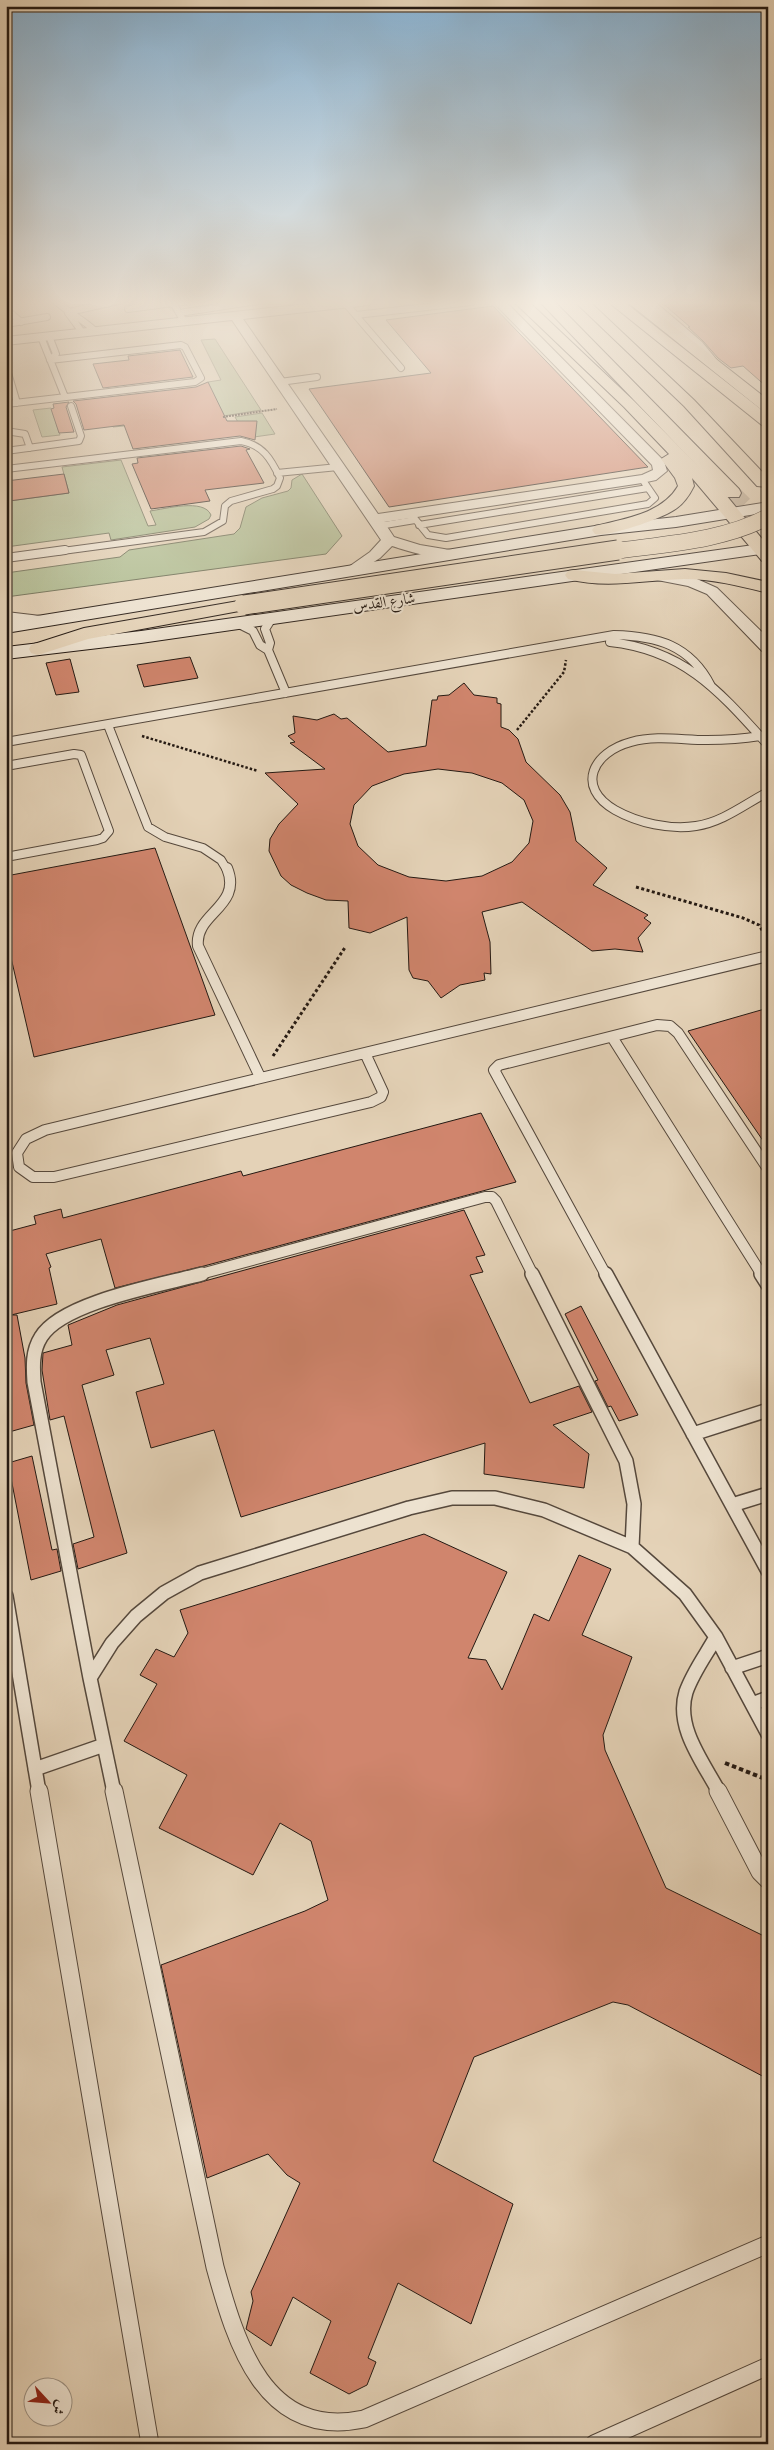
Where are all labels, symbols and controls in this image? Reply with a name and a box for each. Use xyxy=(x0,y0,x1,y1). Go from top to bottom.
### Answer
street label: شارع القدس xyxy=(351,587,417,619)
north arrow xyxy=(22,2378,72,2428)
text: ش xyxy=(48,2397,72,2418)

